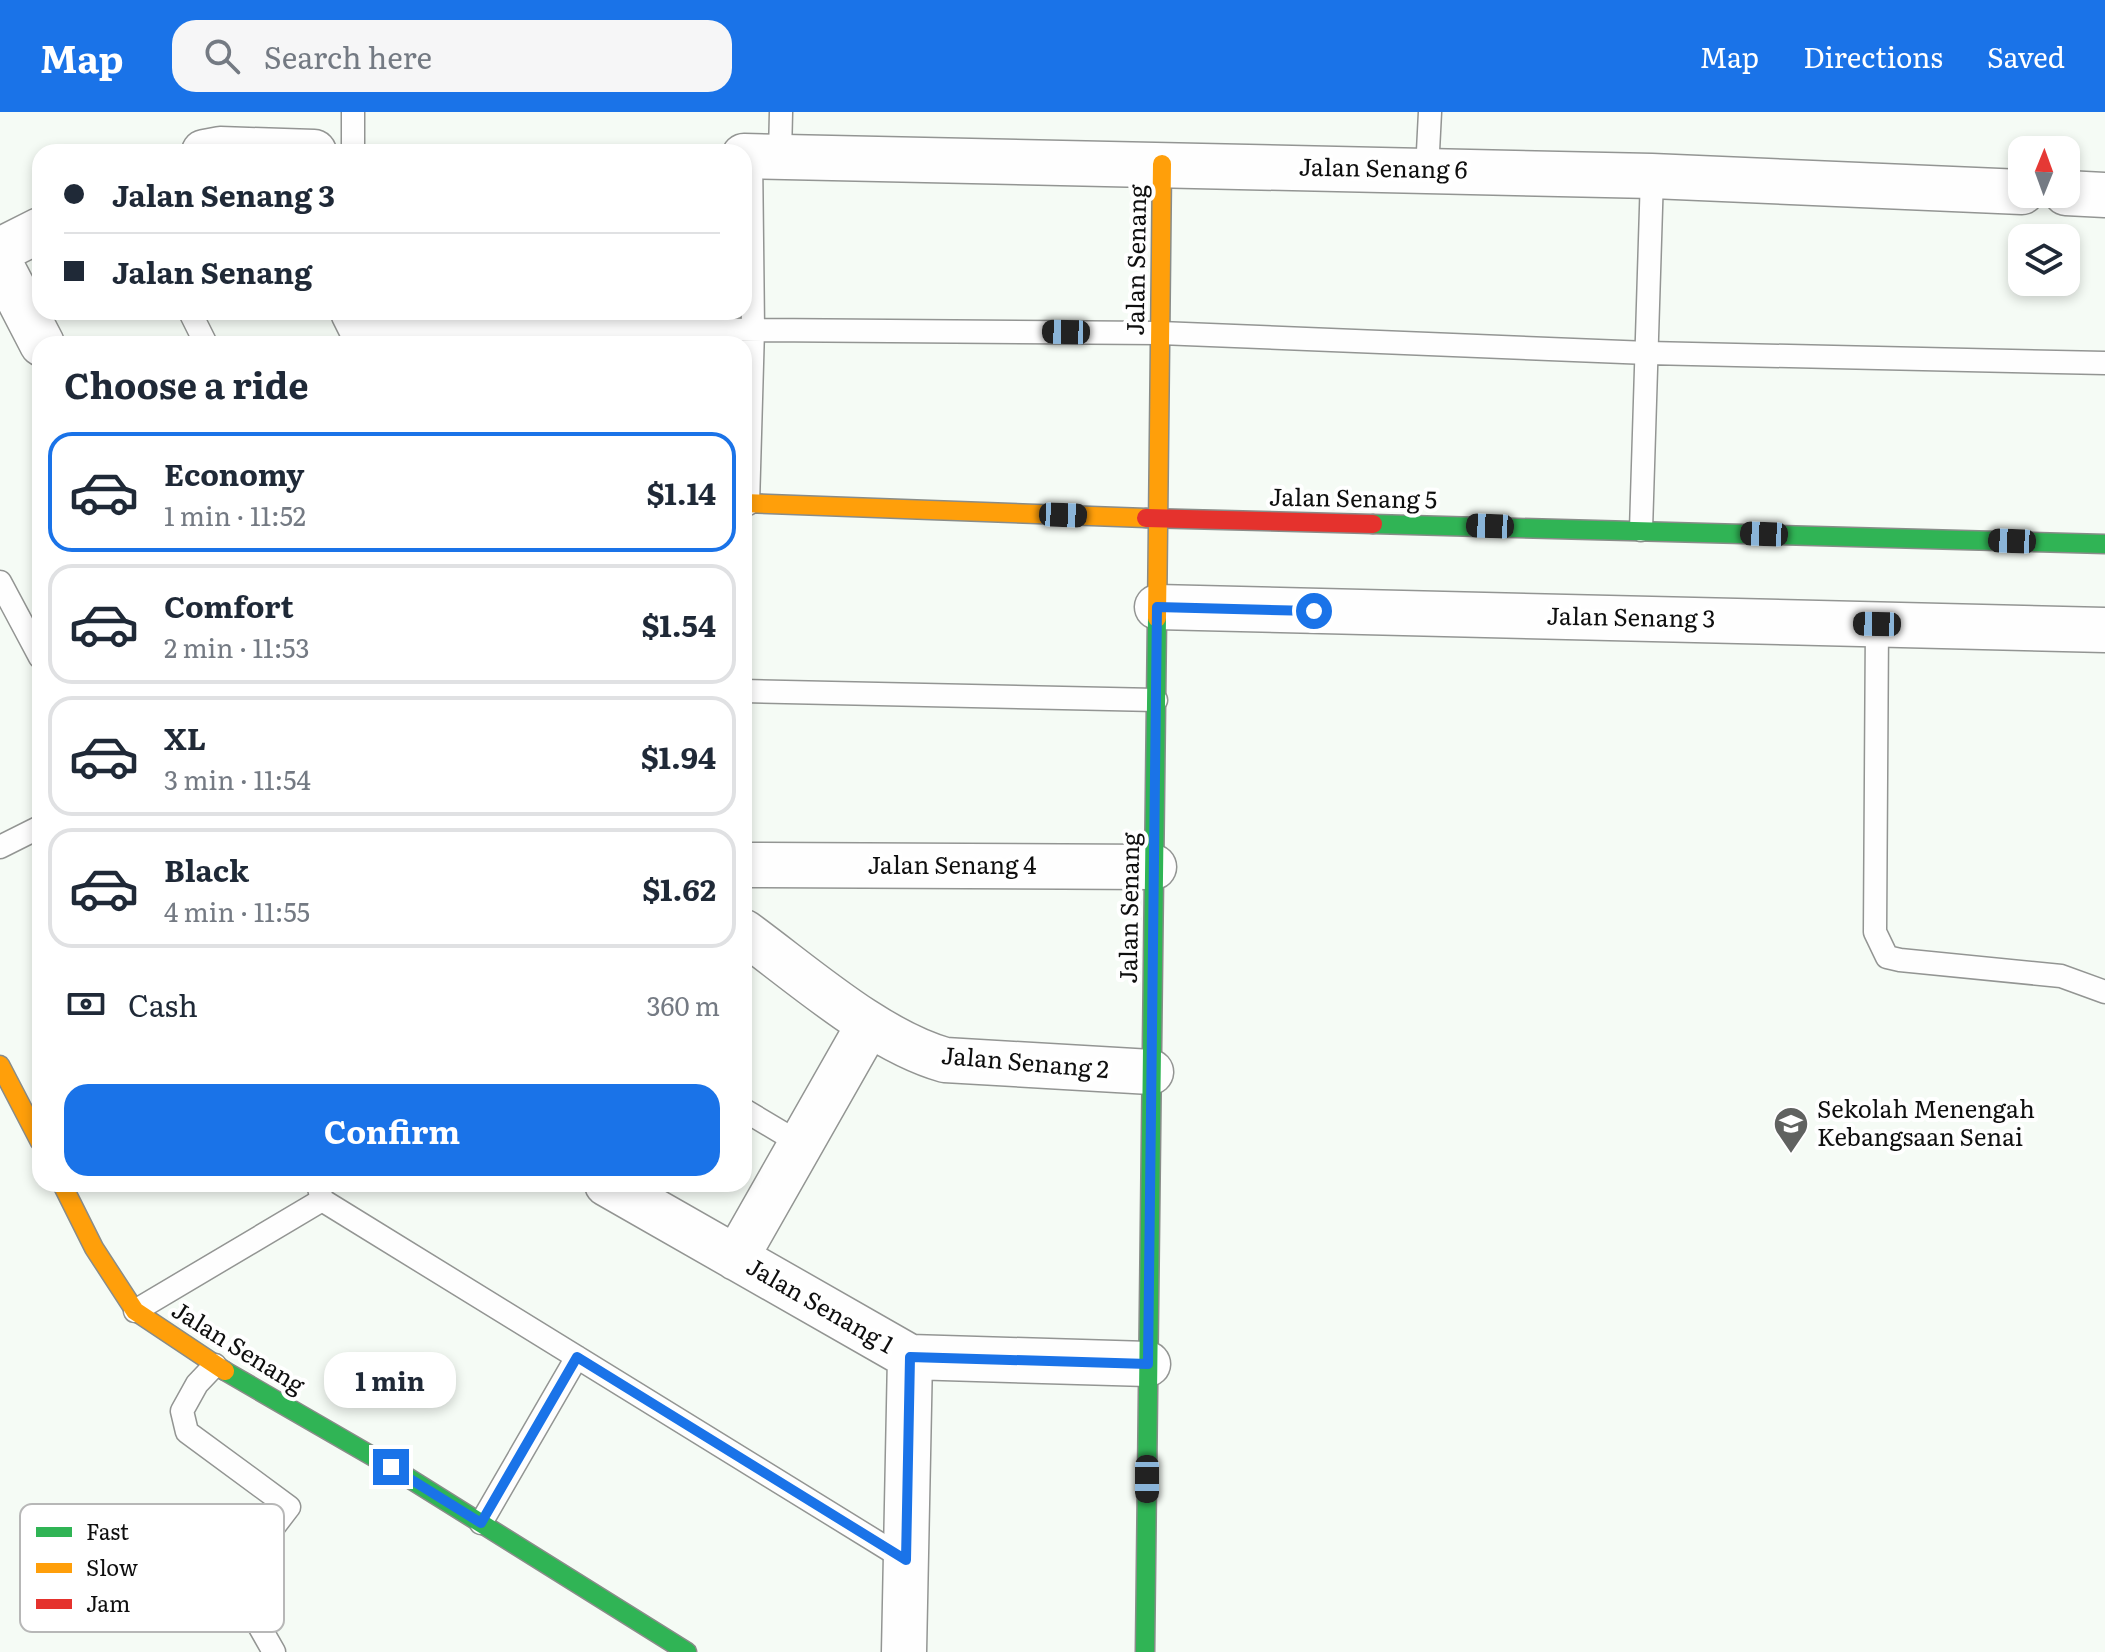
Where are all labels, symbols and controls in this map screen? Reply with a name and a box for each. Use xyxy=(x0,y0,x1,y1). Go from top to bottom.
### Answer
search box xyxy=(172,20,732,92)
text: Map xyxy=(40,28,124,85)
icon: search xyxy=(200,34,244,78)
text: Search here xyxy=(264,34,432,78)
text: Map xyxy=(1700,35,1759,77)
text: Directions xyxy=(1803,35,1943,77)
text: Saved xyxy=(1987,35,2065,77)
north arrow xyxy=(2008,136,2080,208)
map controls xyxy=(2008,136,2080,296)
street label: Jalan Senang 6 xyxy=(1298,148,1468,185)
text: Jalan Senang 3 xyxy=(112,172,335,216)
street label: Jalan Senang xyxy=(1116,183,1153,336)
button: layers xyxy=(2008,224,2080,296)
text: Jalan Senang xyxy=(112,249,312,293)
car xyxy=(1042,320,1090,344)
text: Choose a ride xyxy=(64,357,309,410)
text: Economy xyxy=(164,451,304,495)
icon: car xyxy=(68,456,140,528)
text: $1.14 xyxy=(646,470,716,514)
street label: Jalan Senang 5 xyxy=(1269,478,1437,515)
text: 1 min · 11:52 xyxy=(164,495,306,534)
car xyxy=(1039,502,1087,528)
car xyxy=(1466,513,1514,539)
car xyxy=(1740,521,1788,547)
car xyxy=(1988,528,2036,554)
text: Comfort xyxy=(164,583,294,627)
icon: car xyxy=(68,588,140,660)
route start xyxy=(1296,593,1332,629)
street label: Jalan Senang 3 xyxy=(1546,597,1716,634)
text: $1.54 xyxy=(641,602,716,646)
car xyxy=(1853,612,1901,636)
text: 2 min · 11:53 xyxy=(164,627,310,666)
text: XL xyxy=(164,715,206,759)
icon: car xyxy=(68,720,140,792)
text: $1.94 xyxy=(641,734,716,778)
text: 3 min · 11:54 xyxy=(164,759,311,798)
street label: Jalan Senang xyxy=(1109,831,1146,984)
street label: Jalan Senang 4 xyxy=(867,846,1037,881)
text: Black xyxy=(164,847,249,891)
icon: car xyxy=(68,852,140,924)
text: $1.62 xyxy=(642,866,716,910)
text: 4 min · 11:55 xyxy=(164,891,310,930)
icon: cash xyxy=(64,982,108,1026)
text: Cash xyxy=(128,982,198,1026)
text: 360 m xyxy=(646,985,720,1024)
street label: Jalan Senang 2 xyxy=(940,1036,1111,1085)
button: Confirm xyxy=(64,1084,720,1176)
place label: Sekolah Menengah Kebangsaan Senai xyxy=(1817,1090,2035,1153)
school or university icon: Sekolah Menengah Kebangsaan Senai xyxy=(1772,1105,1810,1155)
street label: Jalan Senang 1 xyxy=(741,1247,902,1361)
street label: Jalan Senang xyxy=(166,1291,313,1401)
callout: 1 min xyxy=(325,1351,457,1407)
text: 1 min xyxy=(355,1360,425,1399)
route end xyxy=(373,1449,409,1485)
car xyxy=(1135,1455,1159,1503)
legend xyxy=(20,1504,284,1632)
text: Fast xyxy=(86,1514,129,1547)
text: Slow xyxy=(86,1550,138,1583)
text: Jam xyxy=(86,1586,130,1619)

